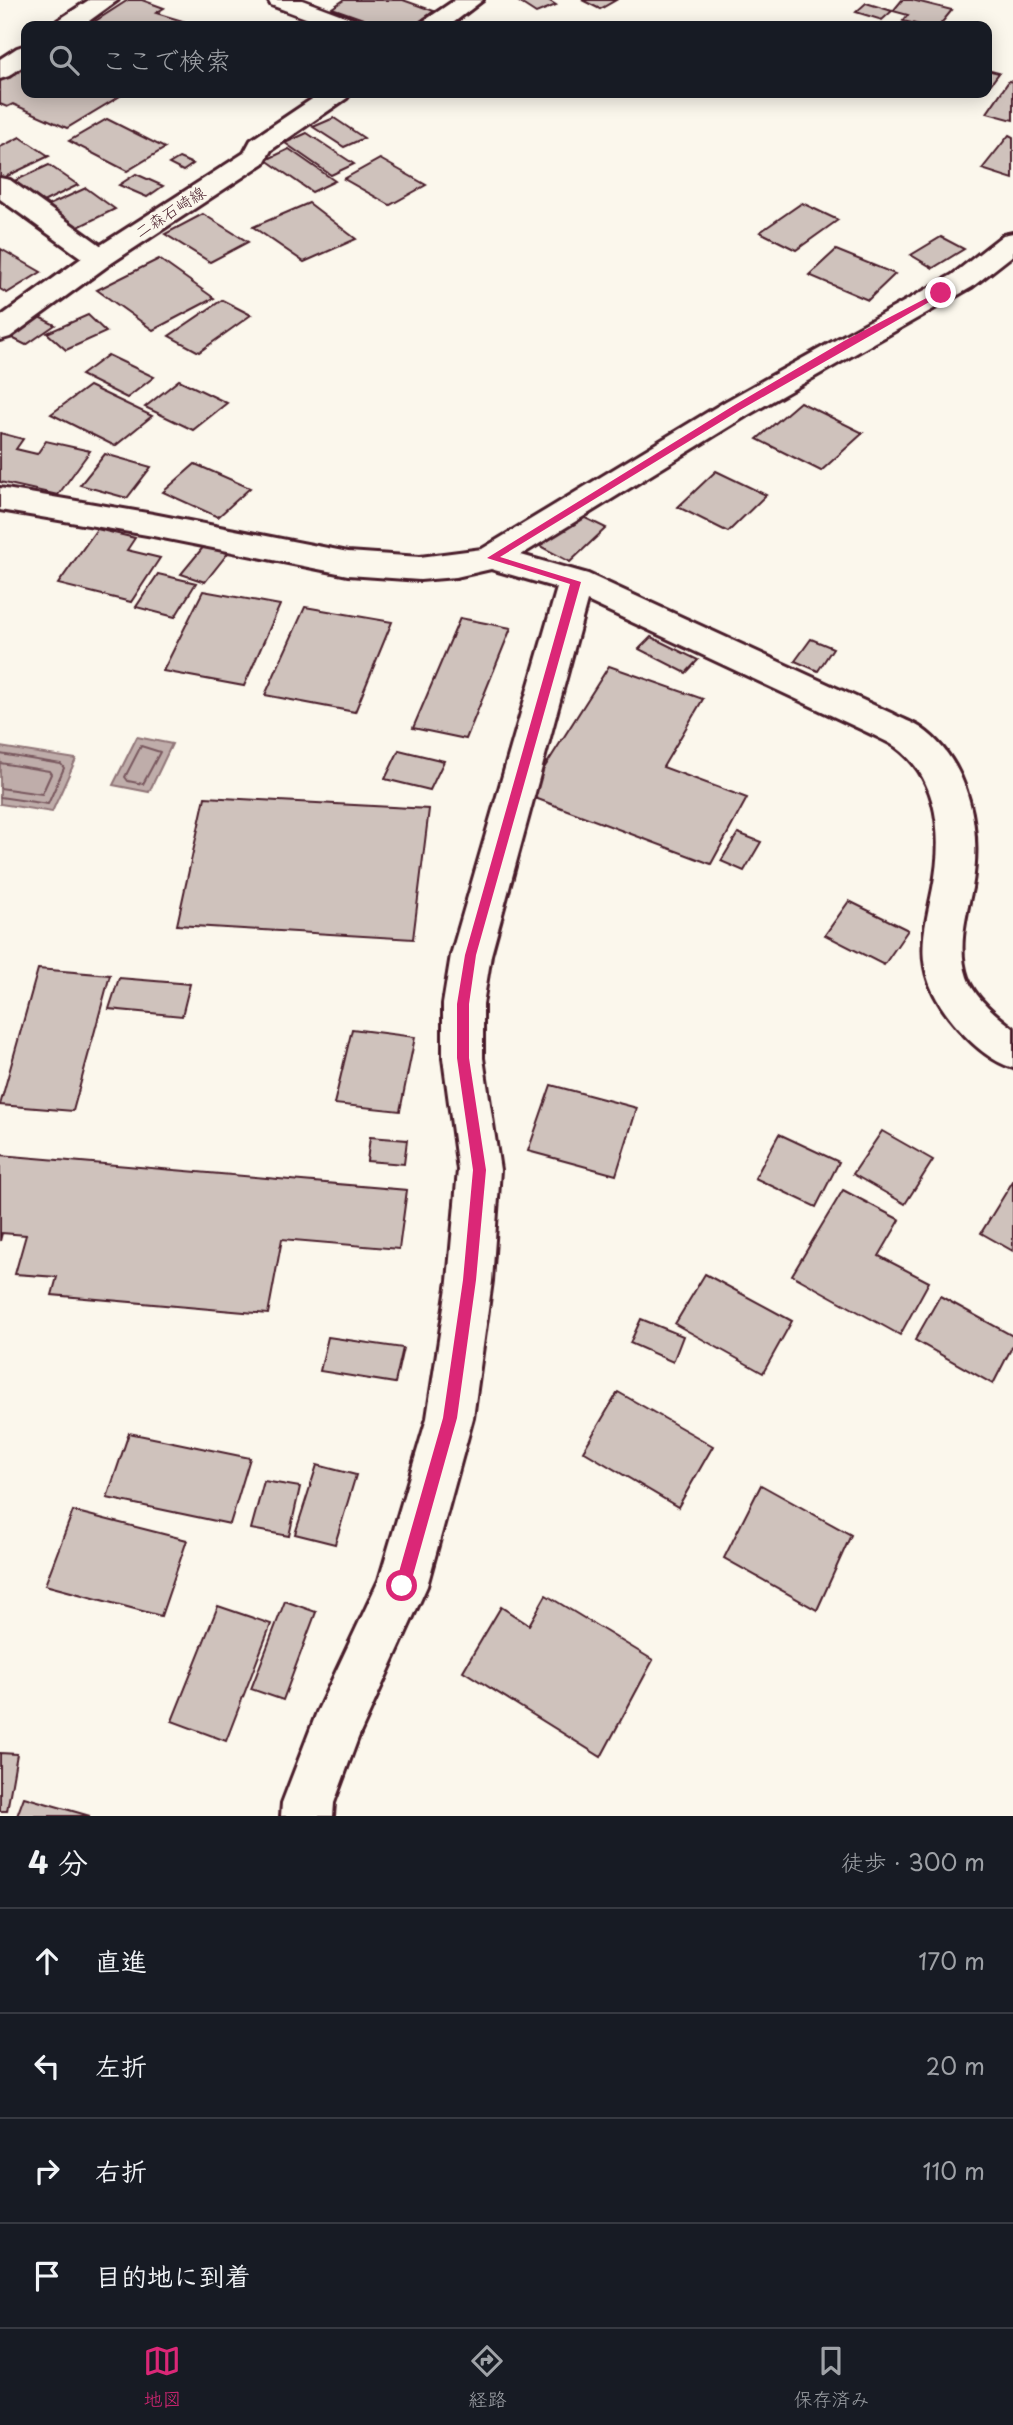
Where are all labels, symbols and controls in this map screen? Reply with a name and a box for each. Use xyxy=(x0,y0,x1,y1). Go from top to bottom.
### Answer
search box xyxy=(21,21,992,98)
text: ここで検索 xyxy=(101,40,231,79)
icon: search xyxy=(45,41,83,79)
street label: 二森石崎線 xyxy=(129,179,210,243)
route end xyxy=(925,277,956,308)
route start xyxy=(386,1570,417,1601)
text: 4 分 xyxy=(28,1839,88,1884)
text: 徒歩 · 300 m xyxy=(841,1844,985,1879)
text: 直進 xyxy=(95,1941,147,1980)
icon: ahead xyxy=(28,1942,66,1980)
text: 170 m xyxy=(918,1943,985,1978)
text: 左折 xyxy=(95,2046,147,2085)
icon: left xyxy=(28,2047,66,2085)
text: 20 m xyxy=(926,2048,985,2083)
text: 右折 xyxy=(95,2151,147,2190)
icon: right xyxy=(28,2152,66,2190)
text: 110 m xyxy=(923,2153,985,2188)
text: 目的地に到着 xyxy=(95,2256,251,2295)
icon: arrive xyxy=(28,2257,66,2295)
tab: 地図 xyxy=(143,2342,182,2412)
tab: 経路 xyxy=(468,2342,507,2412)
tab: 保存済み xyxy=(793,2342,870,2412)

